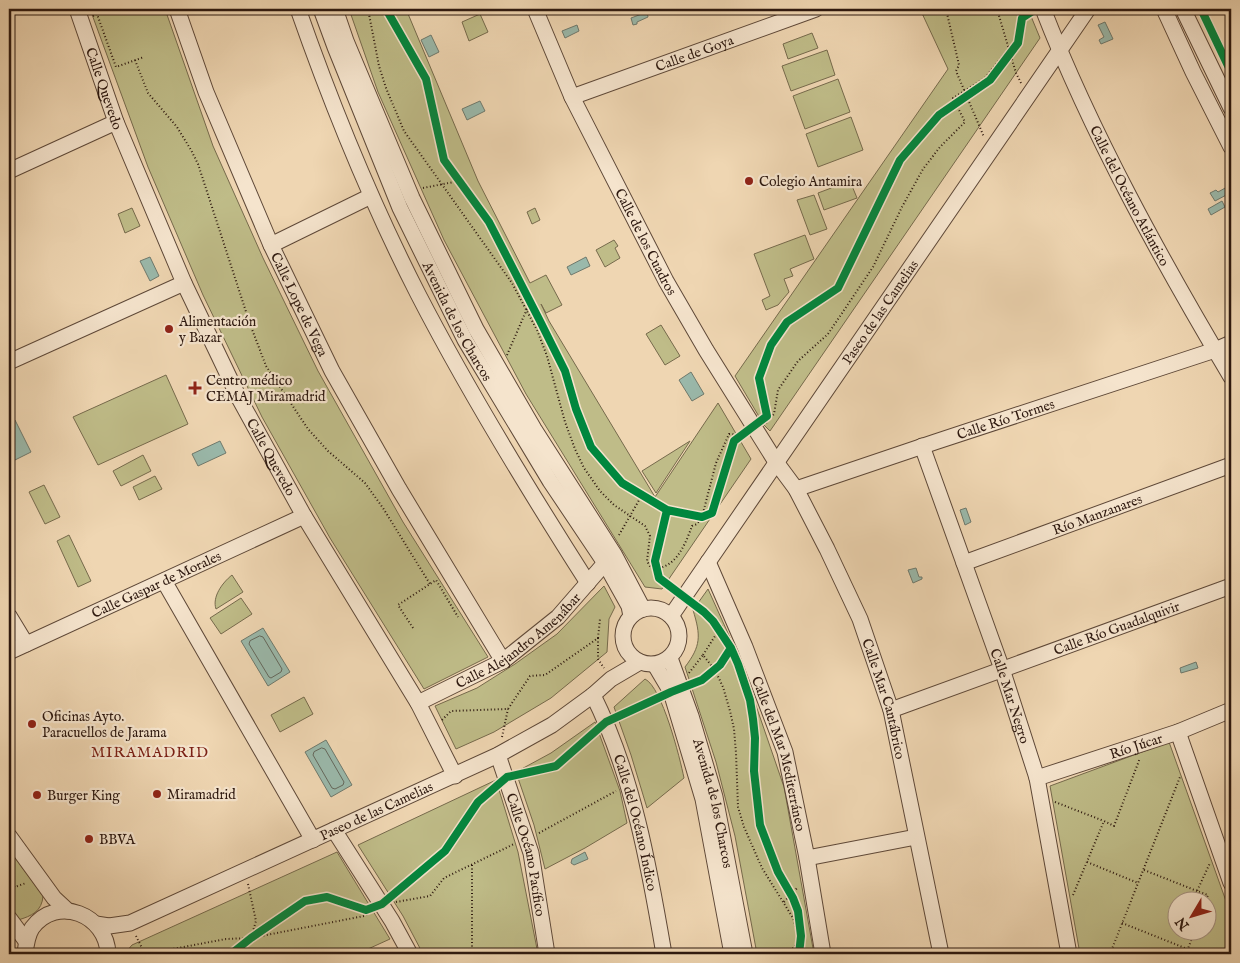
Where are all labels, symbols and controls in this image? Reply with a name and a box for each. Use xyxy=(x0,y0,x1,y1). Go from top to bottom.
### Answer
street label: Calle de Goya xyxy=(653,31,737,76)
street label: Calle Quevedo xyxy=(81,45,126,133)
street label: Calle del Océano Atlántico xyxy=(1085,123,1173,270)
place label: Colegio Antamira xyxy=(759,173,863,191)
marker: Colegio Antamira xyxy=(743,175,755,187)
street label: Calle de los Cuadros xyxy=(610,186,680,299)
street label: Calle Lope de Vega xyxy=(266,250,332,361)
street label: Paseo de las Camelias xyxy=(839,257,923,368)
street label: Avenida de los Charcos xyxy=(417,258,496,385)
place label: Alimentación y Bazar xyxy=(178,313,257,347)
marker: Alimentación y Bazar xyxy=(163,323,175,335)
place label: Centro médico CEMAJ Miramadrid xyxy=(206,372,326,406)
marker: Centro médico CEMAJ Miramadrid xyxy=(188,381,202,395)
street label: Calle Río Tormes xyxy=(955,395,1057,444)
street label: Calle Quevedo xyxy=(242,415,299,500)
street label: Río Manzanares xyxy=(1050,490,1145,540)
street label: Calle Gaspar de Morales xyxy=(89,547,224,623)
street label: Calle Alejandro Amenábar xyxy=(453,589,585,693)
street label: Calle Río Guadalquivir xyxy=(1051,597,1182,660)
street label: Calle Mar Cantábrico xyxy=(857,636,909,761)
street label: Calle Mar Negro xyxy=(985,646,1033,746)
street label: Calle del Mar Mediterráneo xyxy=(747,674,809,833)
place label: Oficinas Ayto. Paracuellos de Jarama xyxy=(42,708,167,742)
marker: Oficinas Ayto. Paracuellos de Jarama xyxy=(26,718,38,730)
street label: Río Júcar xyxy=(1107,730,1165,764)
street label: Avenida de los Charcos xyxy=(688,736,736,870)
district label: MIRAMADRID xyxy=(91,743,209,762)
street label: Calle del Océano Índico xyxy=(609,752,661,893)
street label: Paseo de las Camelias xyxy=(317,778,436,845)
place label: Miramadrid xyxy=(167,786,236,804)
place label: Burger King xyxy=(47,787,120,805)
marker: Miramadrid xyxy=(151,788,163,800)
marker: Burger King xyxy=(31,789,43,801)
street label: Calle Océano Pacífico xyxy=(501,791,549,918)
place label: BBVA xyxy=(99,831,136,849)
marker: BBVA xyxy=(83,833,95,845)
north arrow xyxy=(1168,890,1218,940)
text: N xyxy=(1172,913,1194,934)

